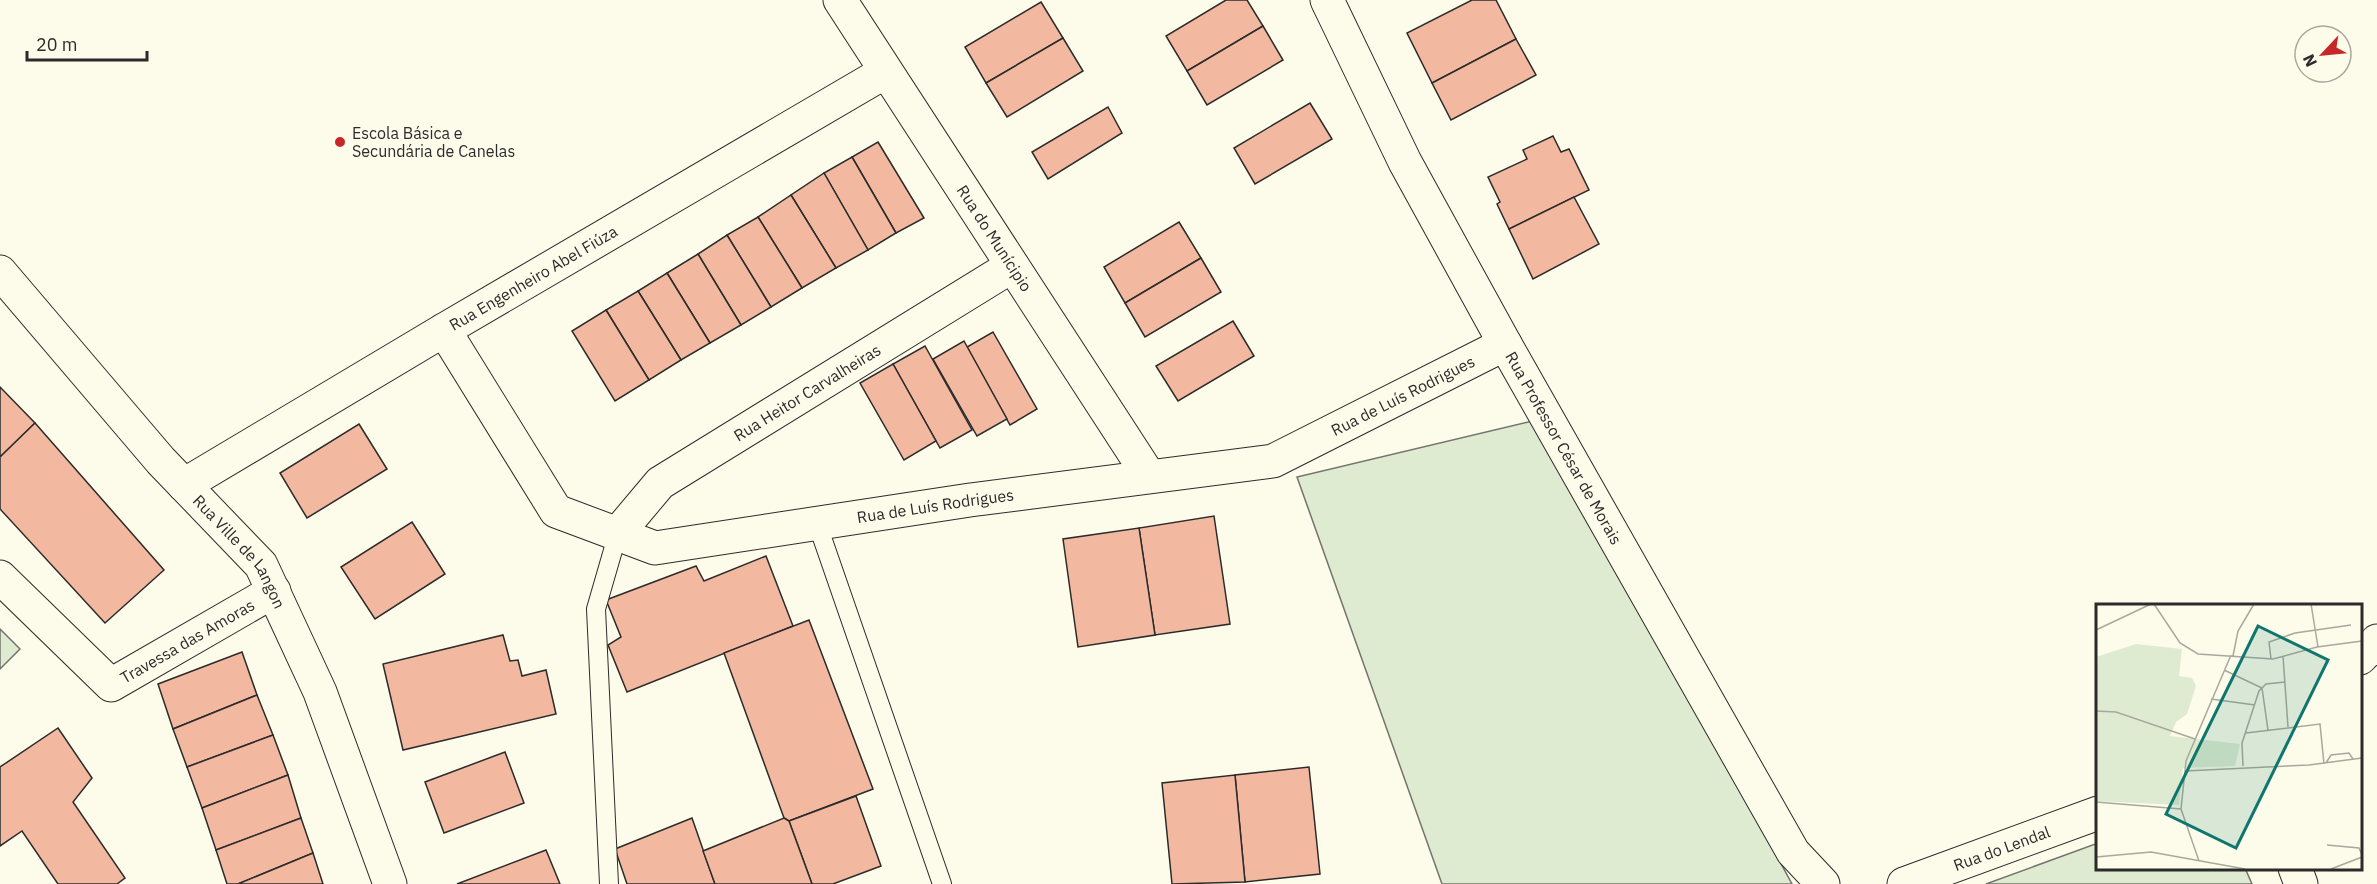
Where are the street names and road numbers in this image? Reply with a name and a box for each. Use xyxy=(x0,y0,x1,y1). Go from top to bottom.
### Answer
street label: Rua do Munícipio xyxy=(953,181,1037,295)
street label: Rua Engenheiro Abel Fiúza xyxy=(446,221,621,335)
street label: Rua Heitor Carvalheiras xyxy=(730,339,884,445)
street label: Rua Professor César de Morais xyxy=(1501,348,1627,548)
street label: Rua de Luís Rodrigues xyxy=(1328,351,1478,440)
street label: Rua de Luís Rodrigues xyxy=(855,484,1015,527)
street label: Rua Ville de Langon xyxy=(189,490,290,612)
street label: Travessa das Amoras xyxy=(117,594,258,688)
street label: Rua do Lendal xyxy=(1951,821,2053,875)

